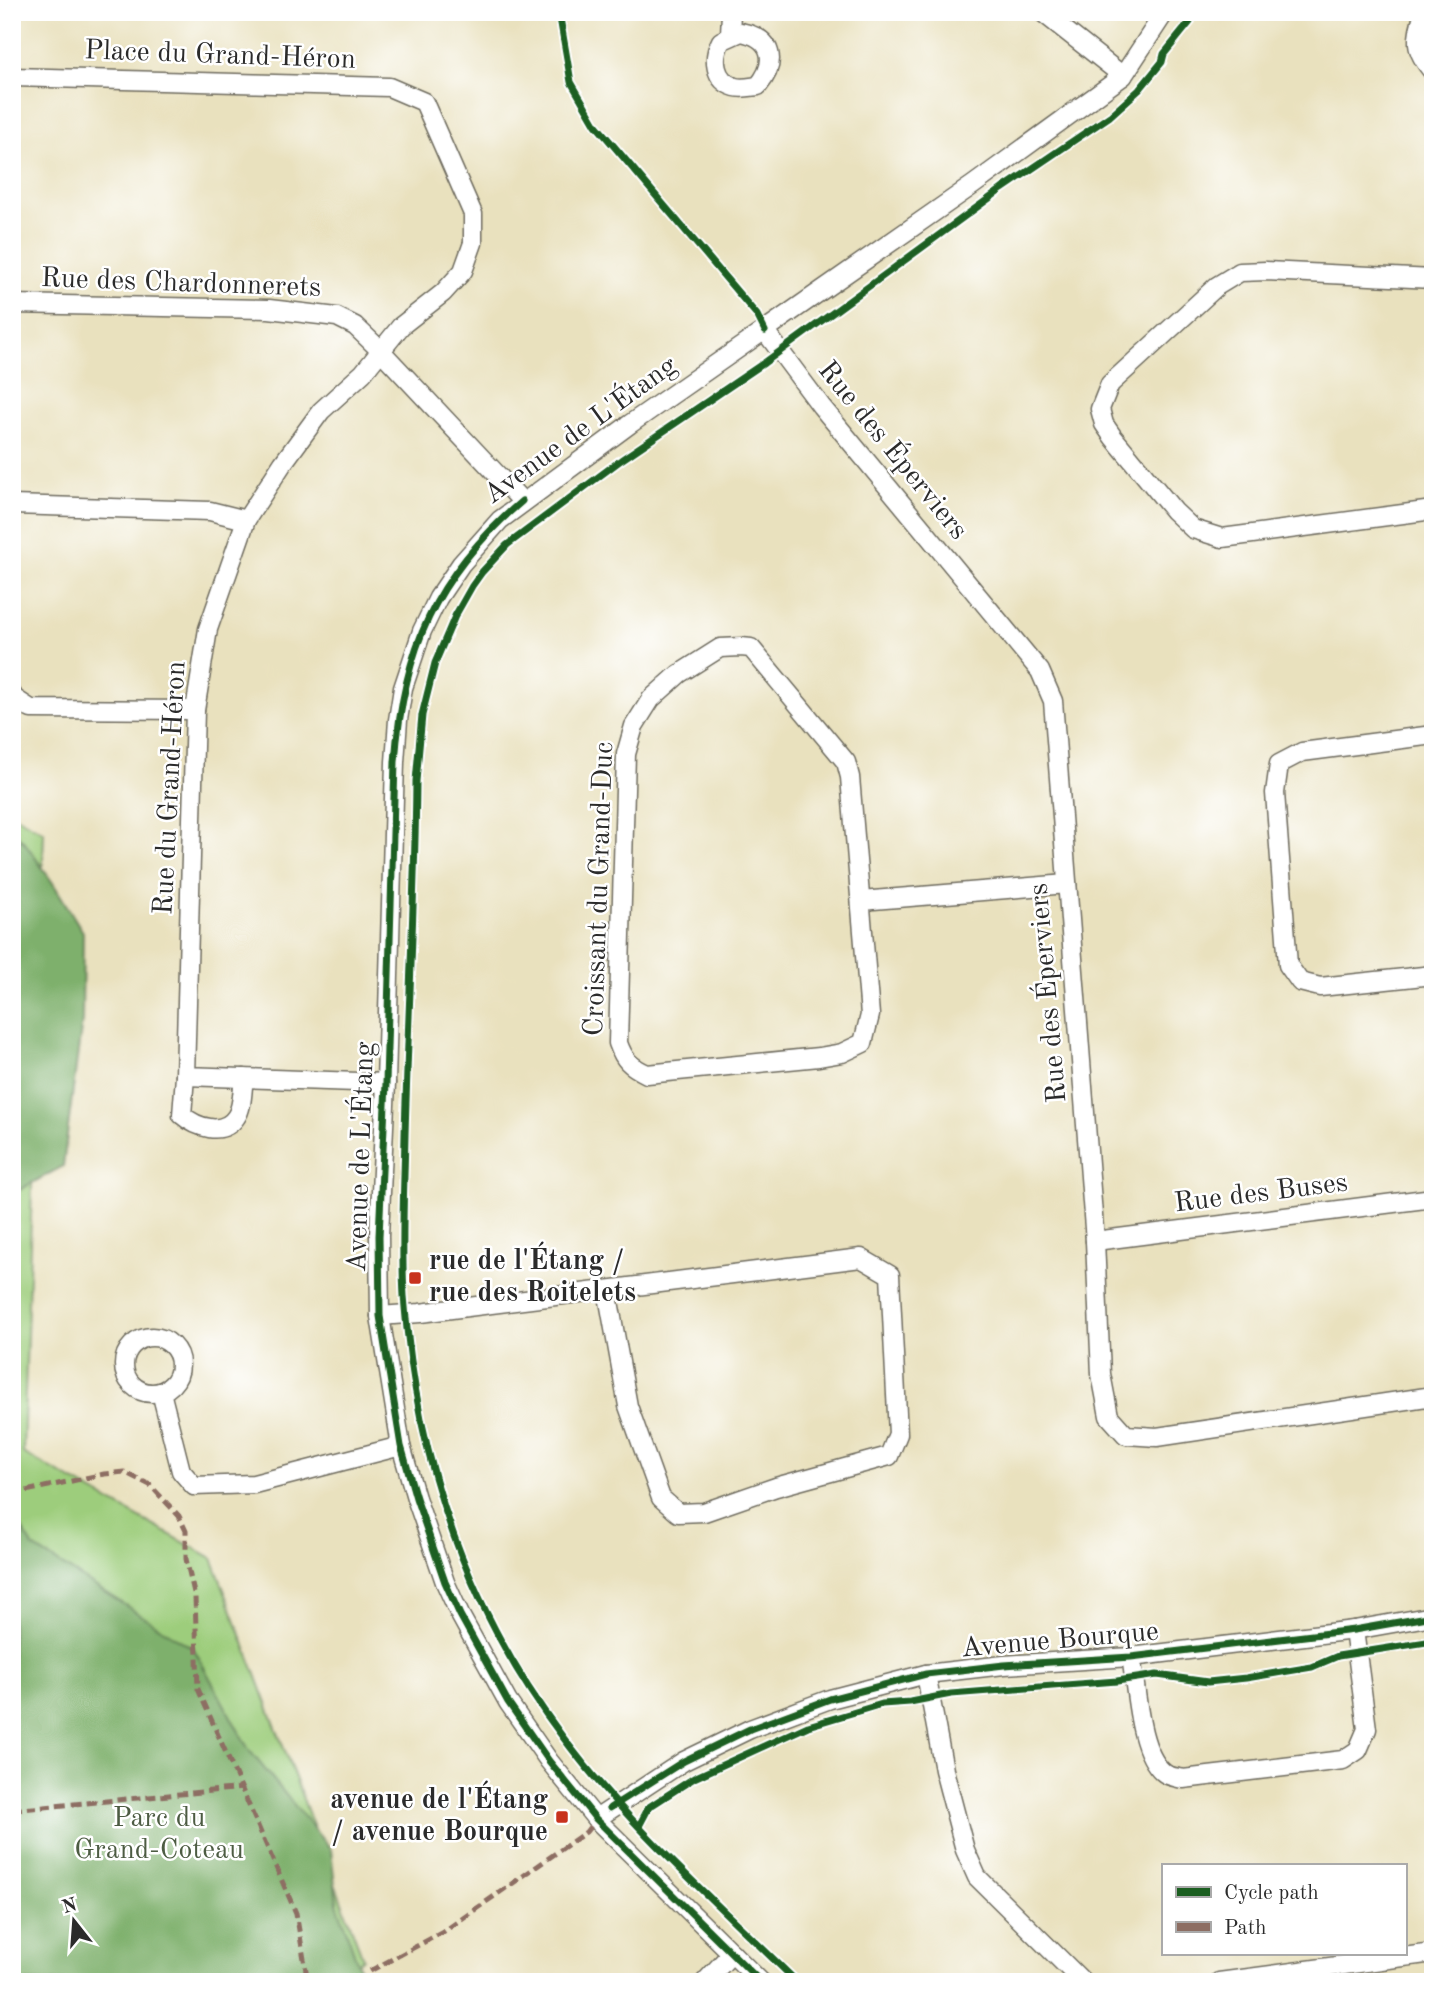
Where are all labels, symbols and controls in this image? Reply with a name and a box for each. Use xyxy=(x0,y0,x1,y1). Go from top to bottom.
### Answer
street label: Place du Grand-Héron xyxy=(84,37,356,75)
street label: Rue des Chardonnerets xyxy=(40,265,322,303)
street label: Avenue de L'Étang xyxy=(476,348,683,510)
street label: Rue des Éperviers xyxy=(812,353,976,545)
street label: Rue du Grand-Héron xyxy=(150,660,192,916)
street label: Croissant du Grand-Duc xyxy=(581,741,619,1037)
street label: Rue des Éperviers xyxy=(1020,882,1073,1104)
street label: Avenue de L'Étang xyxy=(339,1041,380,1273)
street label: Rue des Buses xyxy=(1173,1169,1349,1219)
place label: rue de l'Étang / rue des Roitelets xyxy=(429,1241,636,1308)
marker: rue de l'Étang / rue des Roitelets xyxy=(407,1270,423,1286)
street label: Avenue Bourque xyxy=(960,1618,1160,1664)
place label: avenue de l'Étang / avenue Bourque xyxy=(330,1780,548,1847)
park label: Parc du Grand-Coteau xyxy=(74,1805,244,1865)
marker: avenue de l'Étang / avenue Bourque xyxy=(554,1809,570,1825)
legend xyxy=(1162,1864,1406,1955)
text: Cycle path xyxy=(1224,1883,1319,1904)
north arrow xyxy=(38,1885,108,1955)
text: N xyxy=(60,1896,80,1918)
text: Path xyxy=(1224,1918,1267,1939)

